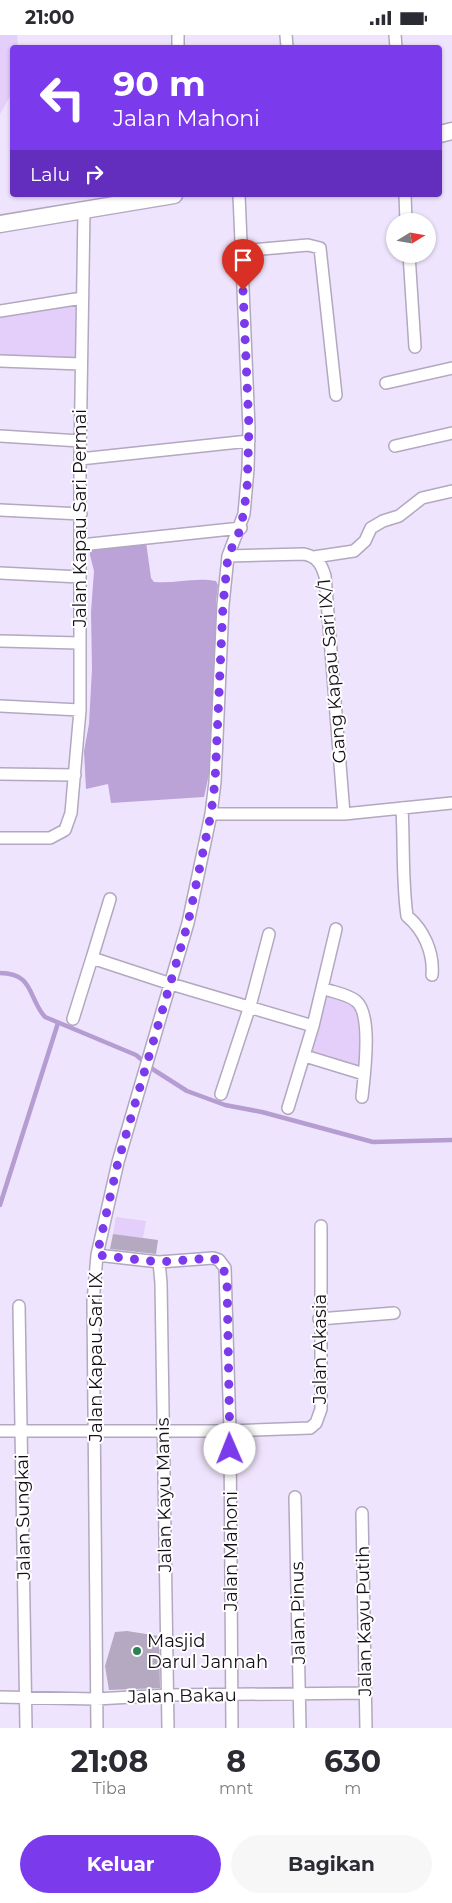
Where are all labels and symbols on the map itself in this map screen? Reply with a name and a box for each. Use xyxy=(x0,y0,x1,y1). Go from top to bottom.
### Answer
north arrow xyxy=(386,213,436,263)
pin xyxy=(222,239,264,290)
street label: Jalan Kapau Sari Permai xyxy=(69,409,91,628)
street label: Gang Kapau Sari IX/1 xyxy=(313,578,351,764)
street label: Jalan Kapau Sari IX xyxy=(85,1272,107,1443)
street label: Jalan Akasia xyxy=(309,1294,331,1405)
street label: Jalan Kayu Manis xyxy=(152,1417,176,1574)
position arrow xyxy=(203,1422,255,1474)
street label: Jalan Sungkai xyxy=(11,1454,35,1581)
street label: Jalan Mahoni xyxy=(220,1491,242,1612)
street label: Jalan Kayu Putih xyxy=(352,1545,376,1698)
street label: Jalan Pinus xyxy=(286,1561,310,1666)
place label: Masjid Darul Jannah xyxy=(147,1630,268,1673)
marker: Masjid Darul Jannah xyxy=(131,1645,143,1657)
street label: Jalan Bakau xyxy=(126,1684,237,1708)

